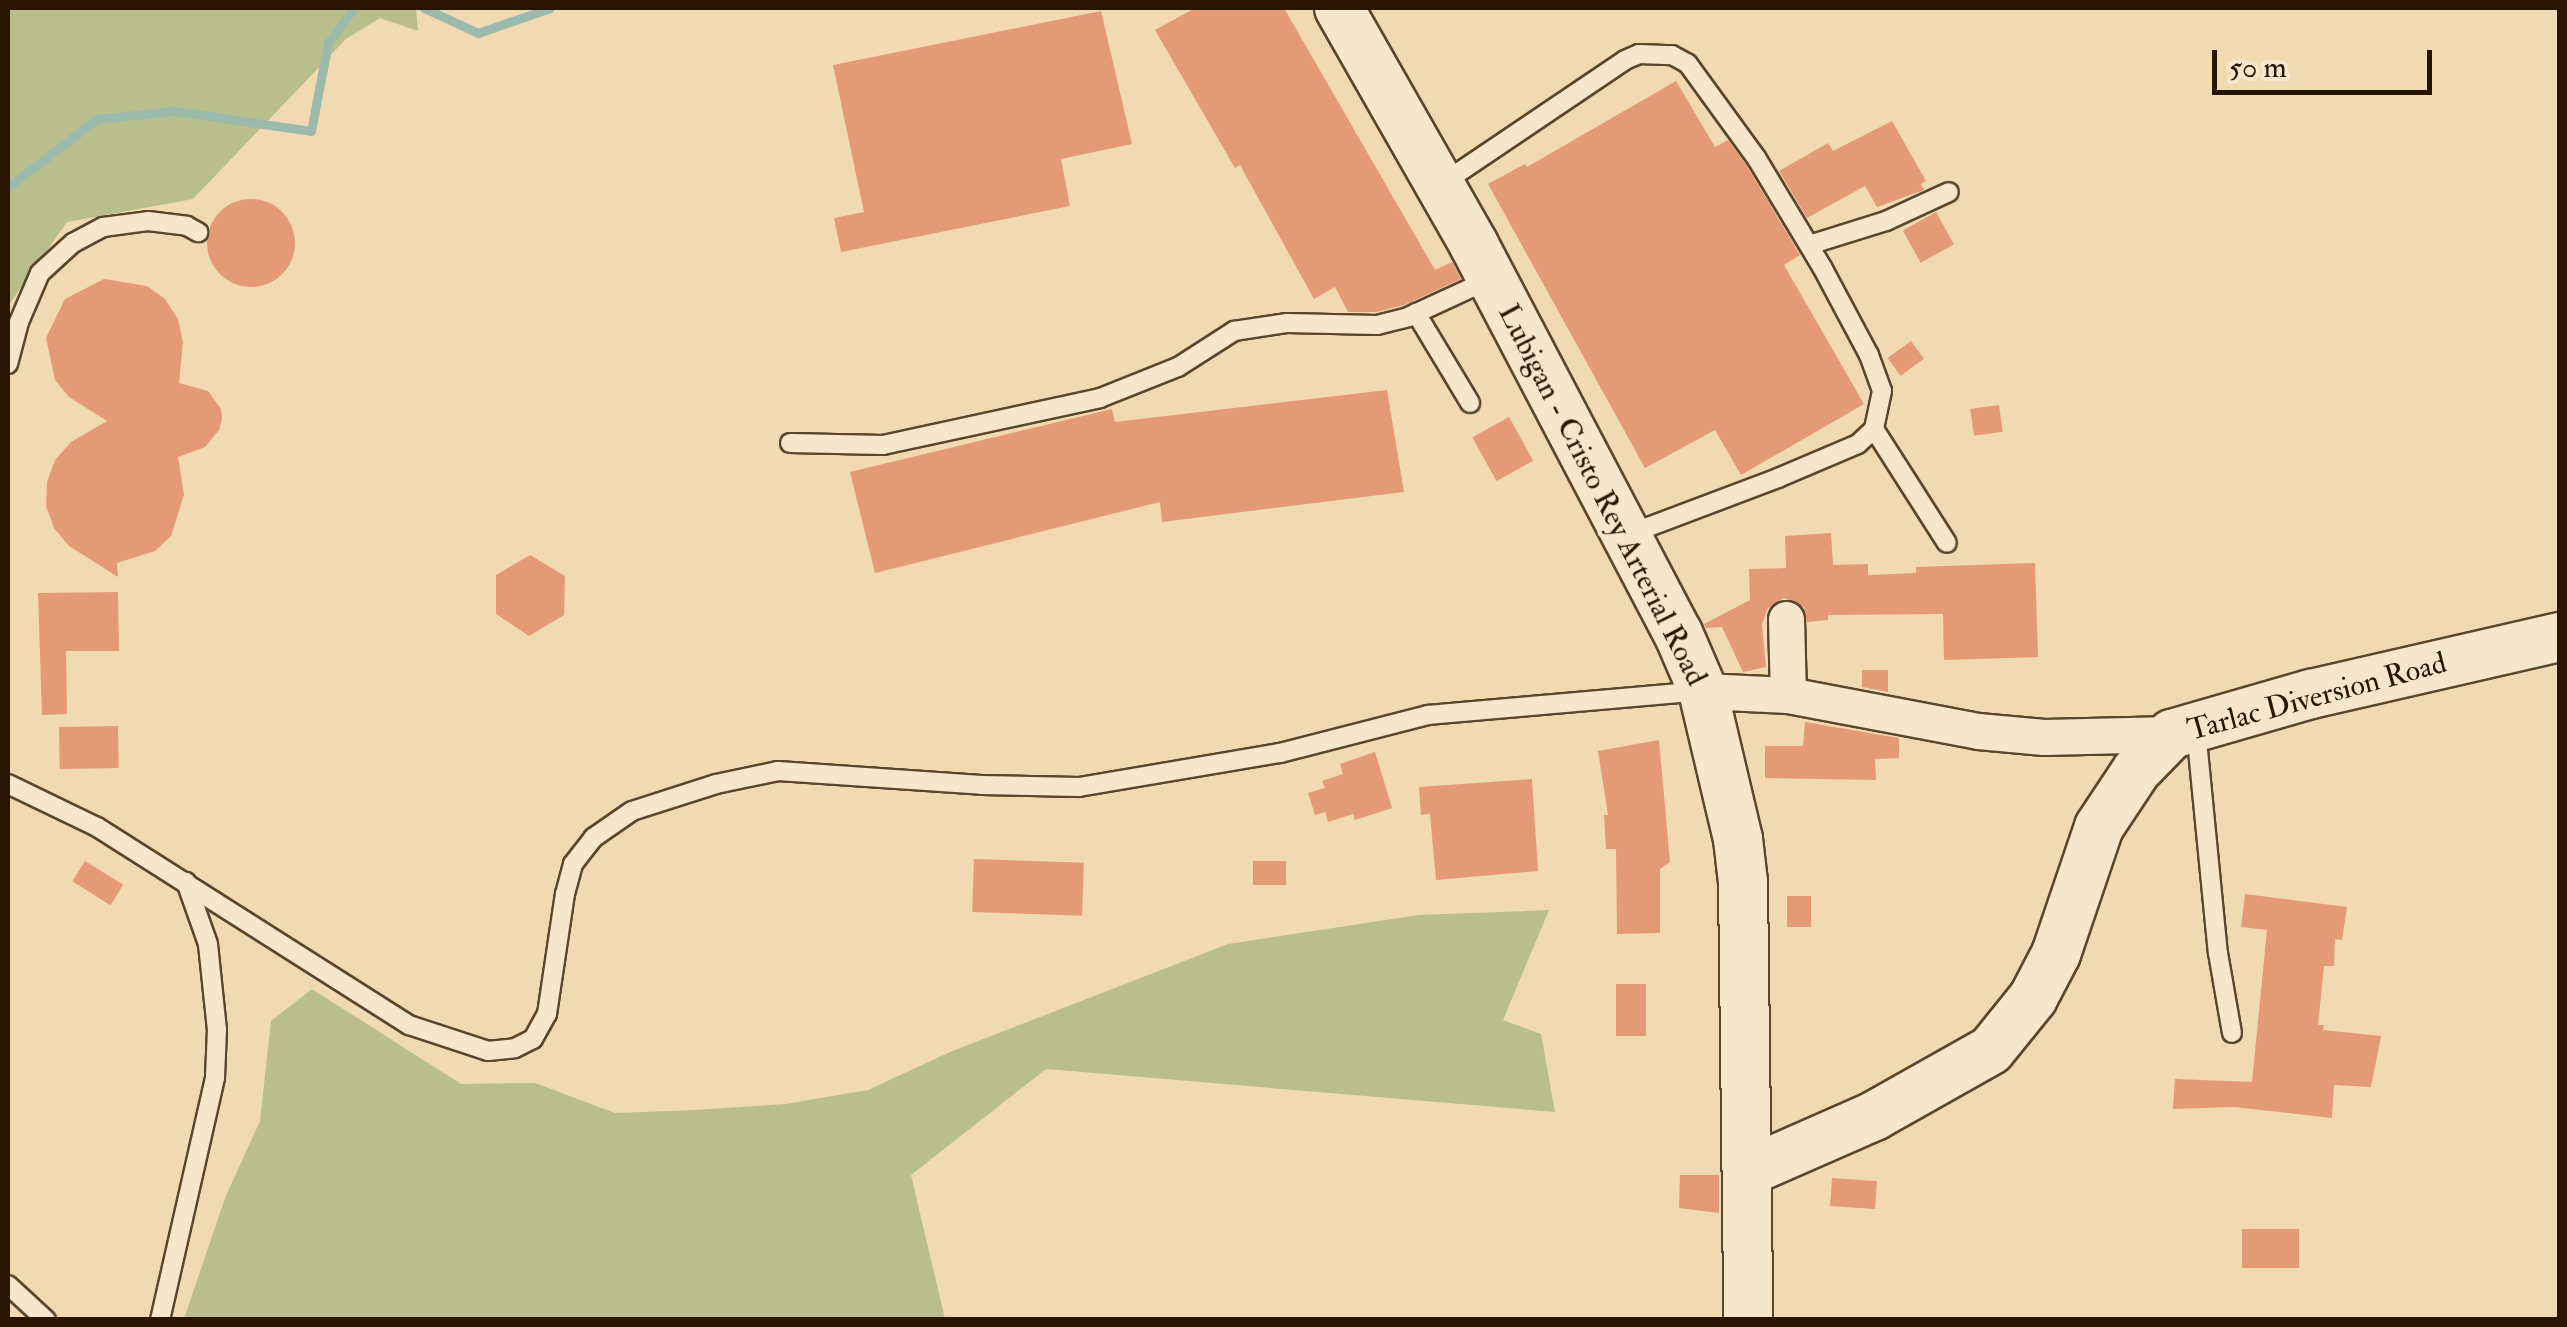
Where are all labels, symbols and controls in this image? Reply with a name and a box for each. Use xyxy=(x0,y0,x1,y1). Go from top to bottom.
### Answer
scale bar xyxy=(2217,30,2437,92)
text: 50 m xyxy=(2229,49,2287,86)
street label: Lubigan - Cristo Rey Arterial Road xyxy=(1490,298,1714,692)
street label: Tarlac Diversion Road xyxy=(2184,645,2450,749)

